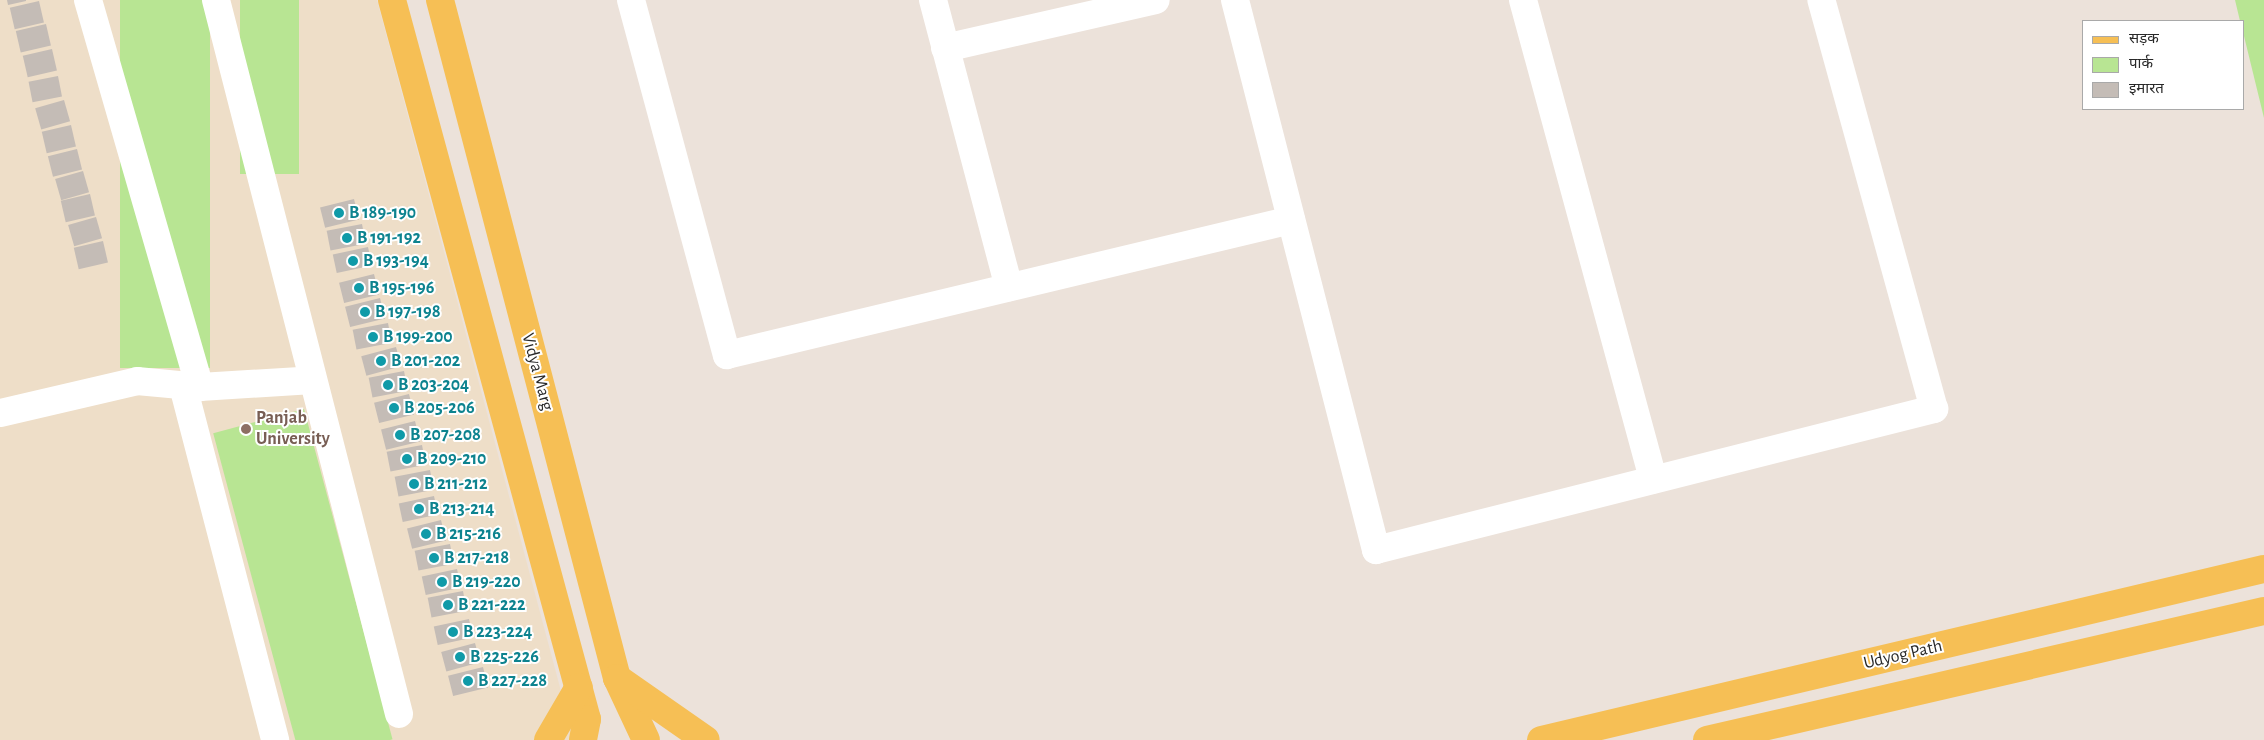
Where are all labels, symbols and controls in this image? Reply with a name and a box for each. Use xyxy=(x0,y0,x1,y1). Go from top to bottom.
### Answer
legend xyxy=(2082,20,2244,110)
text: सड़क xyxy=(2129,31,2159,46)
text: पार्क xyxy=(2129,56,2153,71)
text: इमारत xyxy=(2129,81,2164,96)
place label: B 189-190 xyxy=(349,202,416,224)
marker: B 189-190 xyxy=(333,207,345,219)
place label: B 191-192 xyxy=(357,227,421,249)
marker: B 191-192 xyxy=(341,232,353,244)
place label: B 193-194 xyxy=(363,250,429,272)
marker: B 193-194 xyxy=(347,255,359,267)
place label: B 195-196 xyxy=(369,277,434,299)
marker: B 195-196 xyxy=(353,282,365,294)
place label: B 197-198 xyxy=(375,301,441,323)
marker: B 197-198 xyxy=(359,306,371,318)
place label: B 199-200 xyxy=(383,326,453,348)
marker: B 199-200 xyxy=(367,331,379,343)
street label: Vidya Marg xyxy=(516,331,558,413)
place label: B 201-202 xyxy=(391,350,460,372)
marker: B 201-202 xyxy=(375,355,387,367)
place label: B 203-204 xyxy=(398,374,469,396)
marker: B 203-204 xyxy=(382,379,394,391)
place label: B 205-206 xyxy=(404,397,475,419)
marker: B 205-206 xyxy=(388,402,400,414)
place label: Panjab University xyxy=(256,408,330,450)
marker: Panjab University xyxy=(240,423,252,435)
place label: B 207-208 xyxy=(410,424,481,446)
marker: B 207-208 xyxy=(394,429,406,441)
place label: B 209-210 xyxy=(417,448,486,470)
marker: B 209-210 xyxy=(401,453,413,465)
place label: B 211-212 xyxy=(424,473,487,495)
marker: B 211-212 xyxy=(408,478,420,490)
place label: B 213-214 xyxy=(429,498,494,520)
marker: B 213-214 xyxy=(413,503,425,515)
place label: B 215-216 xyxy=(436,523,501,545)
marker: B 215-216 xyxy=(420,528,432,540)
place label: B 217-218 xyxy=(444,547,509,569)
marker: B 217-218 xyxy=(428,552,440,564)
place label: B 219-220 xyxy=(452,571,521,593)
marker: B 219-220 xyxy=(436,576,448,588)
place label: B 221-222 xyxy=(458,594,525,616)
marker: B 221-222 xyxy=(442,599,454,611)
place label: B 223-224 xyxy=(463,621,532,643)
marker: B 223-224 xyxy=(447,626,459,638)
street label: Udyog Path xyxy=(1861,635,1945,675)
place label: B 225-226 xyxy=(470,646,539,668)
marker: B 225-226 xyxy=(454,651,466,663)
place label: B 227-228 xyxy=(478,670,547,692)
marker: B 227-228 xyxy=(462,675,474,687)

